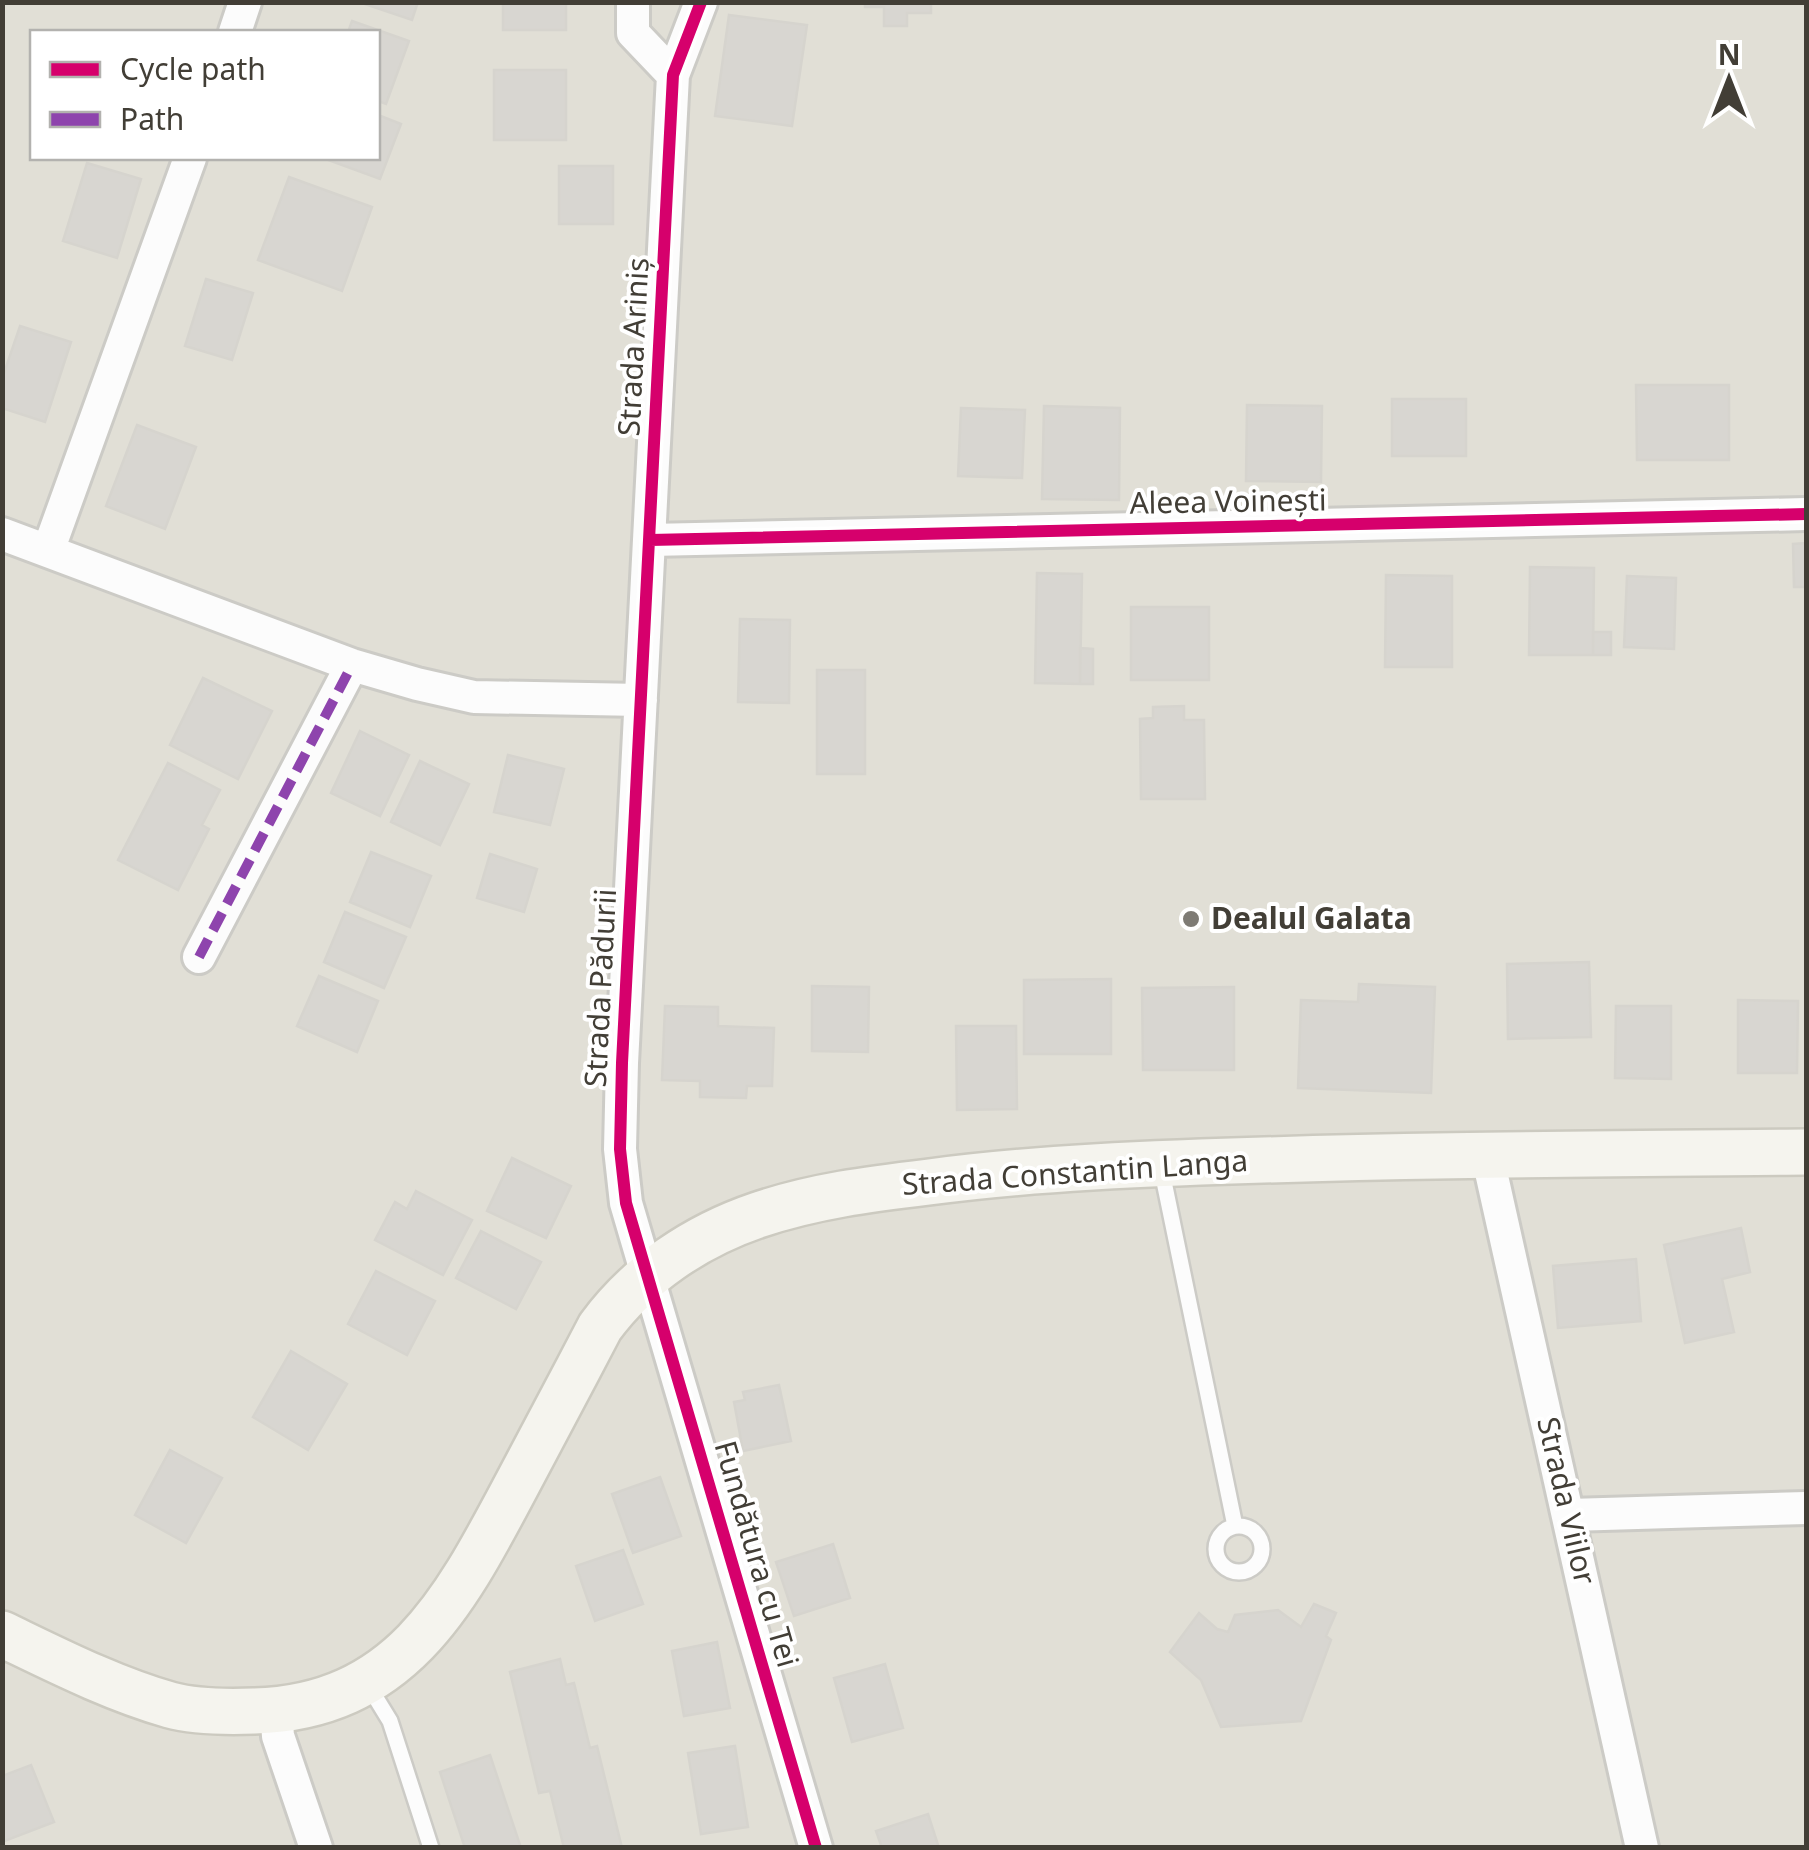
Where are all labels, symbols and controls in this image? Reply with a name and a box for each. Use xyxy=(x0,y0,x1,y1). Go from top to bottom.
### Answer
legend xyxy=(30,30,380,160)
north arrow xyxy=(1679,30,1779,130)
text: N xyxy=(1718,35,1740,73)
text: Cycle path xyxy=(120,48,266,89)
text: Path xyxy=(120,98,184,139)
street label: Strada Ariniș xyxy=(607,256,658,437)
street label: Aleea Voinești xyxy=(1129,478,1327,523)
street label: Strada Pădurii xyxy=(574,888,625,1088)
place label: Dealul Galata xyxy=(1211,897,1412,938)
marker: Dealul Galata xyxy=(1180,908,1202,930)
street label: Strada Constantin Langa xyxy=(901,1139,1249,1204)
street label: Strada Viilor xyxy=(1528,1413,1607,1588)
street label: Fundătura cu Tei xyxy=(706,1436,809,1672)

